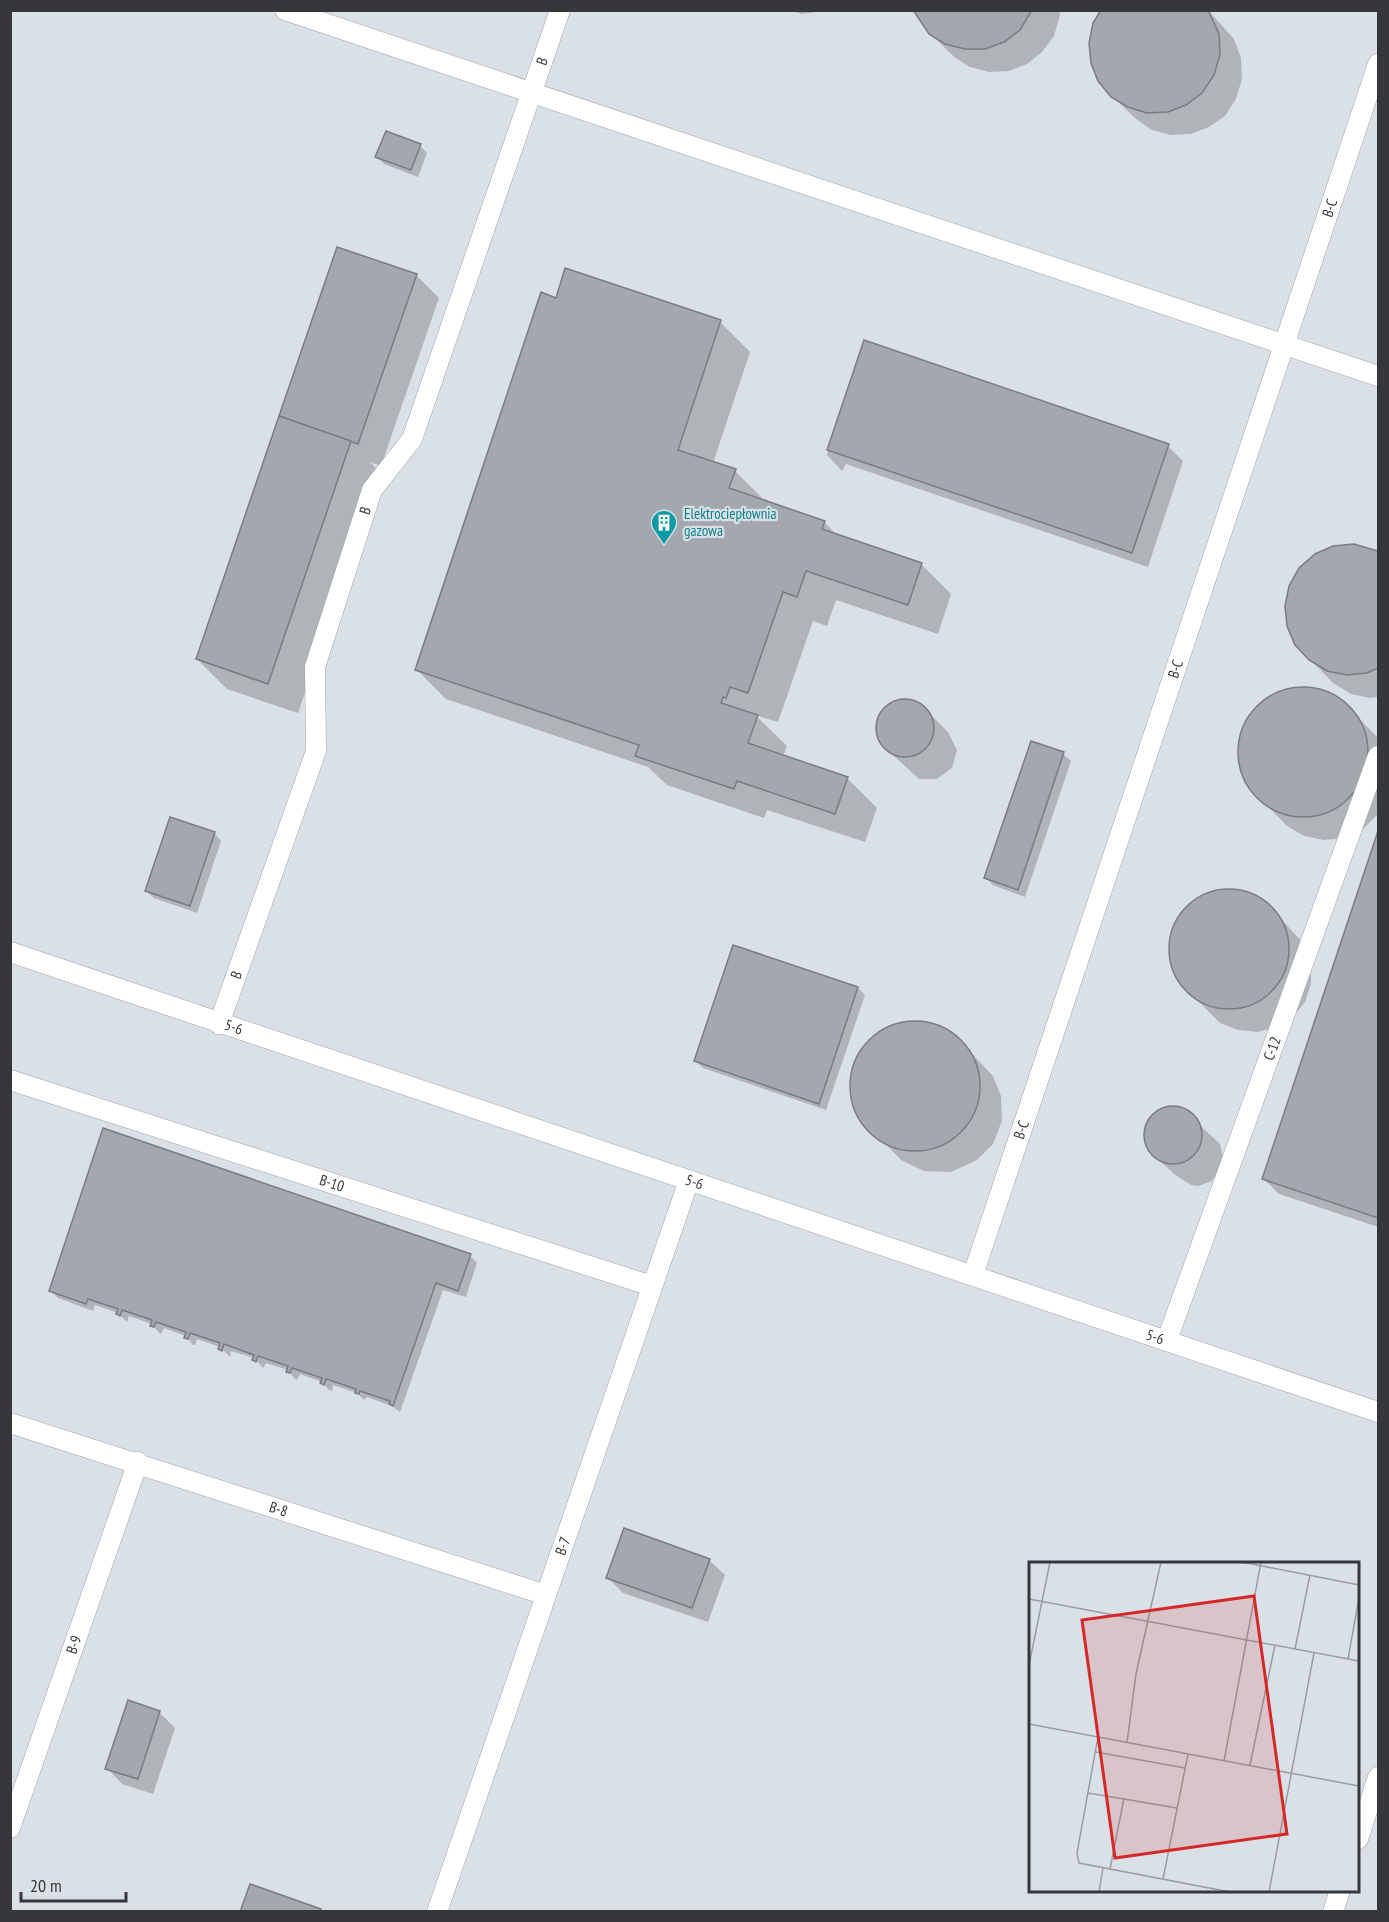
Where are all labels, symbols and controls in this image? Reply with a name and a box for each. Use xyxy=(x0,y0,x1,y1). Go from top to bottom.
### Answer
street label: B xyxy=(532,55,552,68)
street label: B-C xyxy=(1317,196,1341,220)
street label: B xyxy=(355,504,375,517)
place label: Elektrociepłownia gazowa xyxy=(684,504,777,540)
building icon: Elektrociepłownia gazowa xyxy=(649,508,679,546)
street label: B-C xyxy=(1163,657,1187,681)
street label: B xyxy=(226,968,246,981)
street label: 5-6 xyxy=(222,1015,246,1039)
street label: C-12 xyxy=(1259,1034,1285,1063)
street label: B-C xyxy=(1009,1118,1033,1141)
street label: B-10 xyxy=(317,1170,347,1196)
street label: 5-6 xyxy=(683,1170,706,1194)
street label: 5-6 xyxy=(1144,1325,1167,1348)
street label: B-8 xyxy=(267,1497,290,1521)
street label: B-7 xyxy=(551,1534,574,1558)
inset map xyxy=(1029,1562,1359,1892)
street label: B-9 xyxy=(62,1633,86,1656)
scale bar xyxy=(21,1865,126,1903)
text: 20 m xyxy=(30,1874,62,1897)

